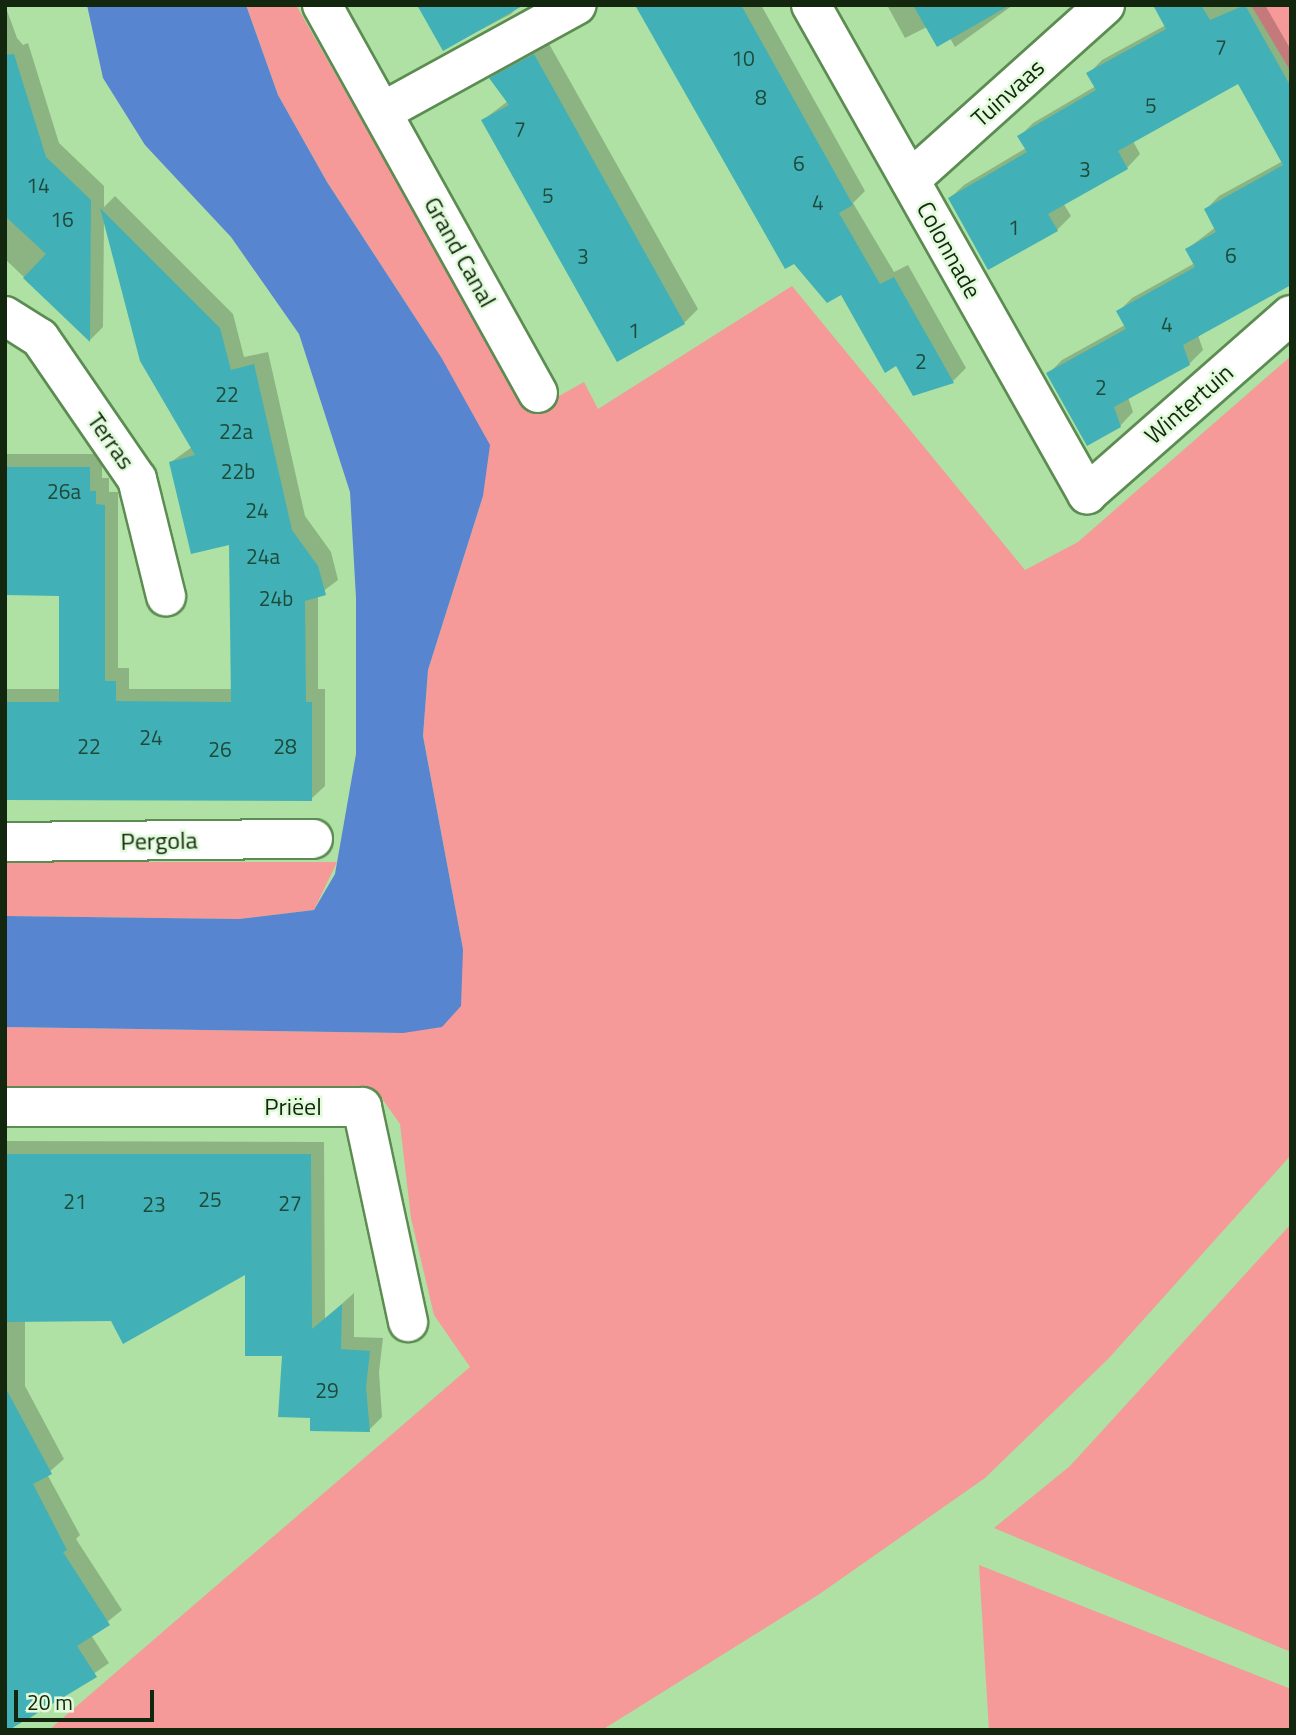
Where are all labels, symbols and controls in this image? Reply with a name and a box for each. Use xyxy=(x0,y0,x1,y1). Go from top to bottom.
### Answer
house number: 7 xyxy=(1215,34,1227,60)
house number: 10 xyxy=(731,45,755,71)
street label: Tuinvaas xyxy=(966,53,1050,133)
house number: 8 xyxy=(755,84,767,110)
house number: 5 xyxy=(1145,92,1157,118)
house number: 7 xyxy=(514,116,526,142)
house number: 6 xyxy=(793,150,805,176)
house number: 3 xyxy=(1079,156,1091,182)
house number: 14 xyxy=(26,172,50,198)
house number: 5 xyxy=(542,182,554,208)
house number: 4 xyxy=(812,189,824,215)
street label: Grand Canal xyxy=(418,192,502,312)
street label: Colonnade xyxy=(911,197,987,303)
house number: 16 xyxy=(50,206,74,232)
house number: 1 xyxy=(1008,214,1020,240)
house number: 6 xyxy=(1225,242,1237,268)
house number: 3 xyxy=(577,243,589,269)
house number: 4 xyxy=(1161,311,1173,337)
house number: 1 xyxy=(628,317,640,343)
house number: 2 xyxy=(915,348,927,374)
street label: Wintertuin xyxy=(1139,358,1239,450)
house number: 2 xyxy=(1095,374,1107,400)
house number: 22 xyxy=(215,381,239,407)
street label: Terras xyxy=(81,407,141,475)
house number: 22a xyxy=(219,418,253,444)
house number: 22b xyxy=(221,458,255,484)
house number: 26a xyxy=(47,478,81,504)
house number: 24 xyxy=(245,497,269,523)
house number: 24a xyxy=(246,543,280,569)
house number: 24b xyxy=(259,585,293,611)
house number: 24 xyxy=(139,724,163,750)
house number: 22 xyxy=(77,733,101,759)
house number: 28 xyxy=(273,733,297,759)
house number: 26 xyxy=(208,736,232,762)
street label: Pergola xyxy=(120,826,198,856)
street label: Priëel xyxy=(264,1093,322,1121)
house number: 25 xyxy=(198,1186,222,1212)
house number: 21 xyxy=(63,1188,87,1214)
house number: 27 xyxy=(278,1190,302,1216)
house number: 23 xyxy=(142,1191,166,1217)
house number: 29 xyxy=(315,1377,339,1403)
scale bar xyxy=(18,1676,158,1720)
text: 20 m xyxy=(27,1686,73,1718)

